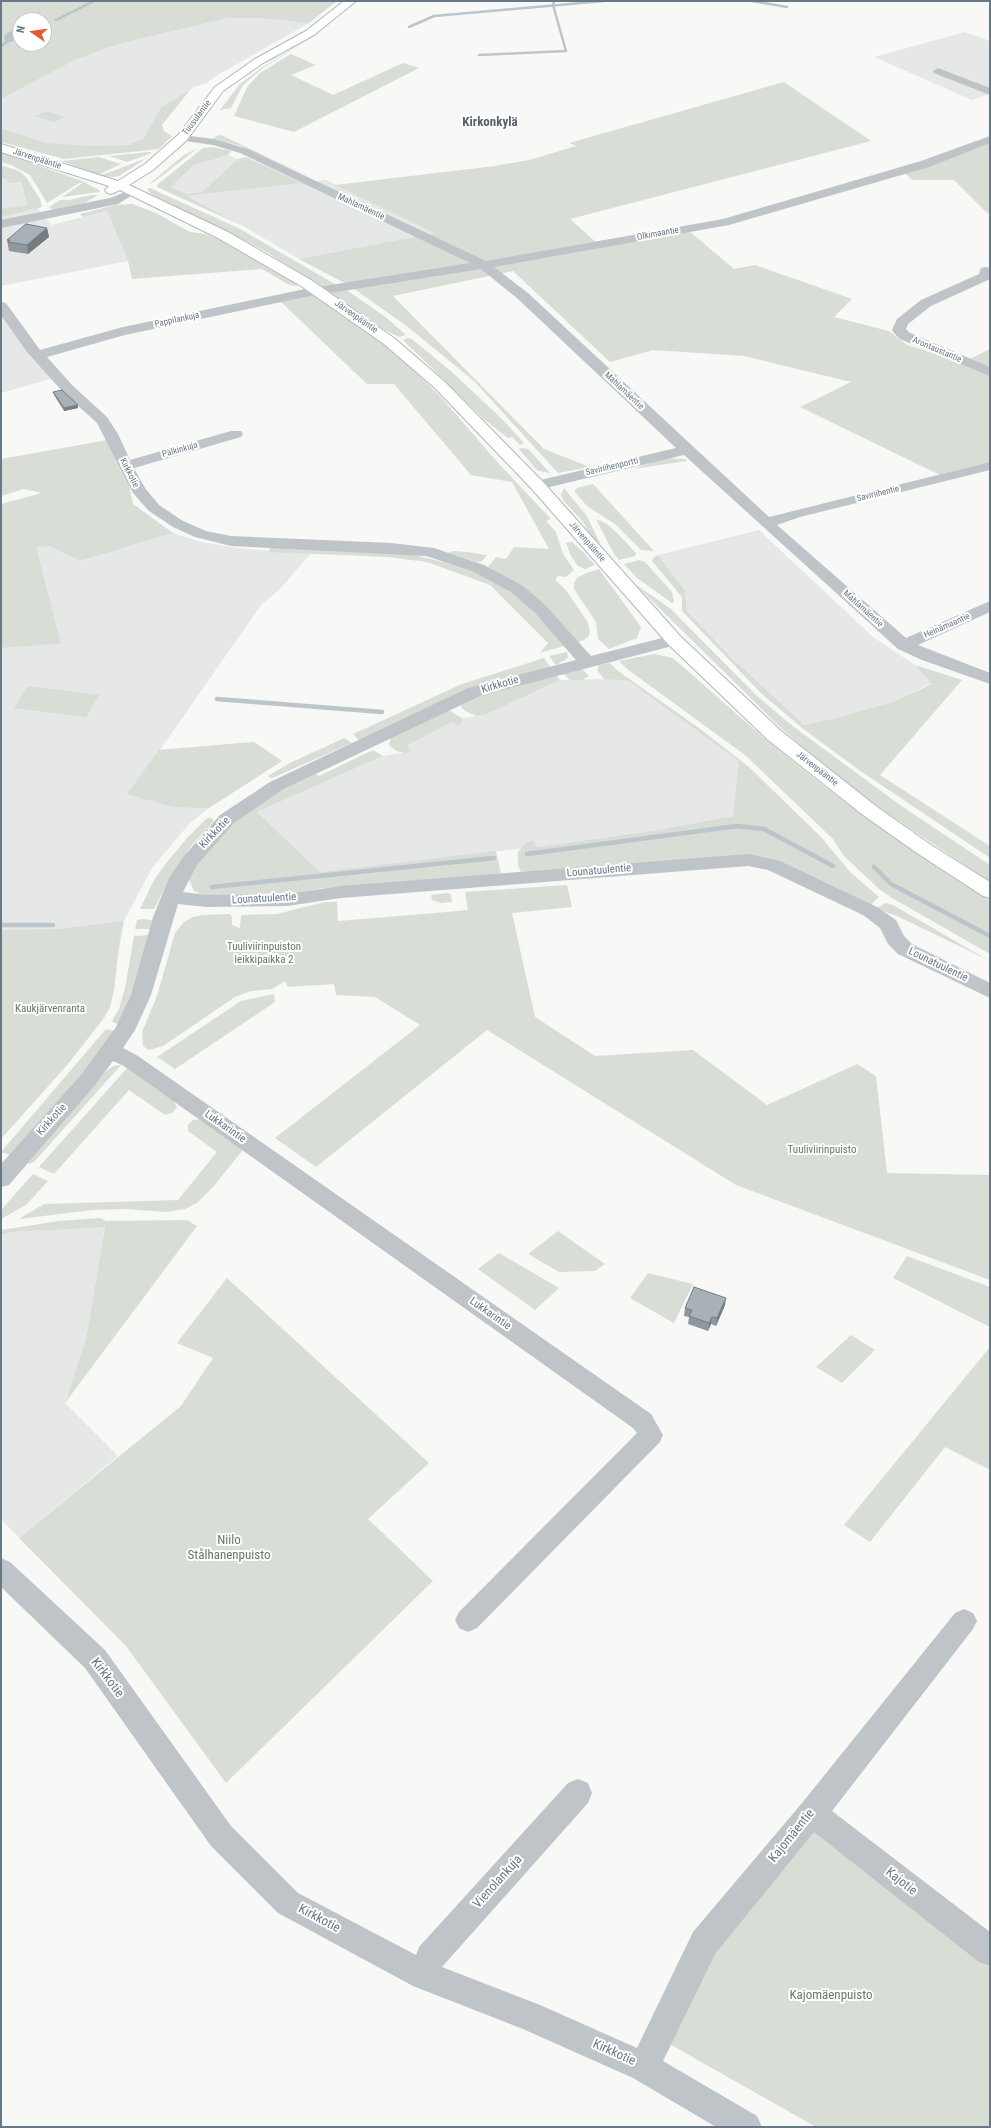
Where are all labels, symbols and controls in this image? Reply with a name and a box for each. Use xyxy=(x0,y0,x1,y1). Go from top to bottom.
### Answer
north arrow xyxy=(12,12,52,52)
text: N xyxy=(14,25,28,34)
street label: Tuusulantie xyxy=(180,98,214,138)
district label: Kirkonkylä xyxy=(462,115,518,131)
street label: Järvenpääntie xyxy=(11,146,63,172)
street label: Mahlamäentie xyxy=(336,191,386,223)
street label: Olkimaantie xyxy=(636,225,680,243)
street label: Järvenpääntie xyxy=(332,298,380,336)
street label: Pappilankuja xyxy=(154,310,200,330)
street label: Arontaustantie xyxy=(911,335,963,365)
street label: Mahlamäentie xyxy=(602,370,646,412)
street label: Pälkinkuja xyxy=(161,440,199,460)
street label: Saviriihenportti xyxy=(585,456,639,478)
street label: Kirkkotie xyxy=(117,457,141,489)
street label: Saviriihentie xyxy=(856,483,900,505)
street label: Järvenpääntie xyxy=(566,520,608,564)
street label: Mahlamäentie xyxy=(841,588,885,630)
street label: Heinämaantie xyxy=(922,611,972,641)
street label: Kirkkotie xyxy=(480,673,520,697)
street label: Järvenpääntie xyxy=(794,749,840,789)
street label: Kirkkotie xyxy=(197,815,233,851)
street label: Lounatuulentie xyxy=(566,862,632,880)
street label: Lounatuulentie xyxy=(231,891,297,907)
park label: Tuuliviirinpuiston leikkipaikka 2 xyxy=(227,940,301,966)
street label: Lounatuulentie xyxy=(906,945,970,985)
park label: Kaukjärvenranta xyxy=(15,1002,85,1016)
street label: Kirkkotie xyxy=(34,1101,70,1139)
street label: Lukkarintie xyxy=(202,1108,248,1146)
park label: Tuuliviirinpuisto xyxy=(788,1143,856,1157)
street label: Lukkarintie xyxy=(467,1295,513,1333)
park label: Niilo Stålhanenpuisto xyxy=(188,1533,270,1564)
street label: Kirkkotie xyxy=(87,1655,127,1701)
street label: Kajomäentie xyxy=(766,1806,818,1866)
street label: Vienolankuja xyxy=(470,1852,526,1912)
street label: Kajotie xyxy=(882,1865,920,1899)
street label: Kirkkotie xyxy=(295,1902,343,1936)
park label: Kajomäenpuisto xyxy=(789,1988,873,2004)
street label: Kirkkotie xyxy=(590,2037,638,2069)

